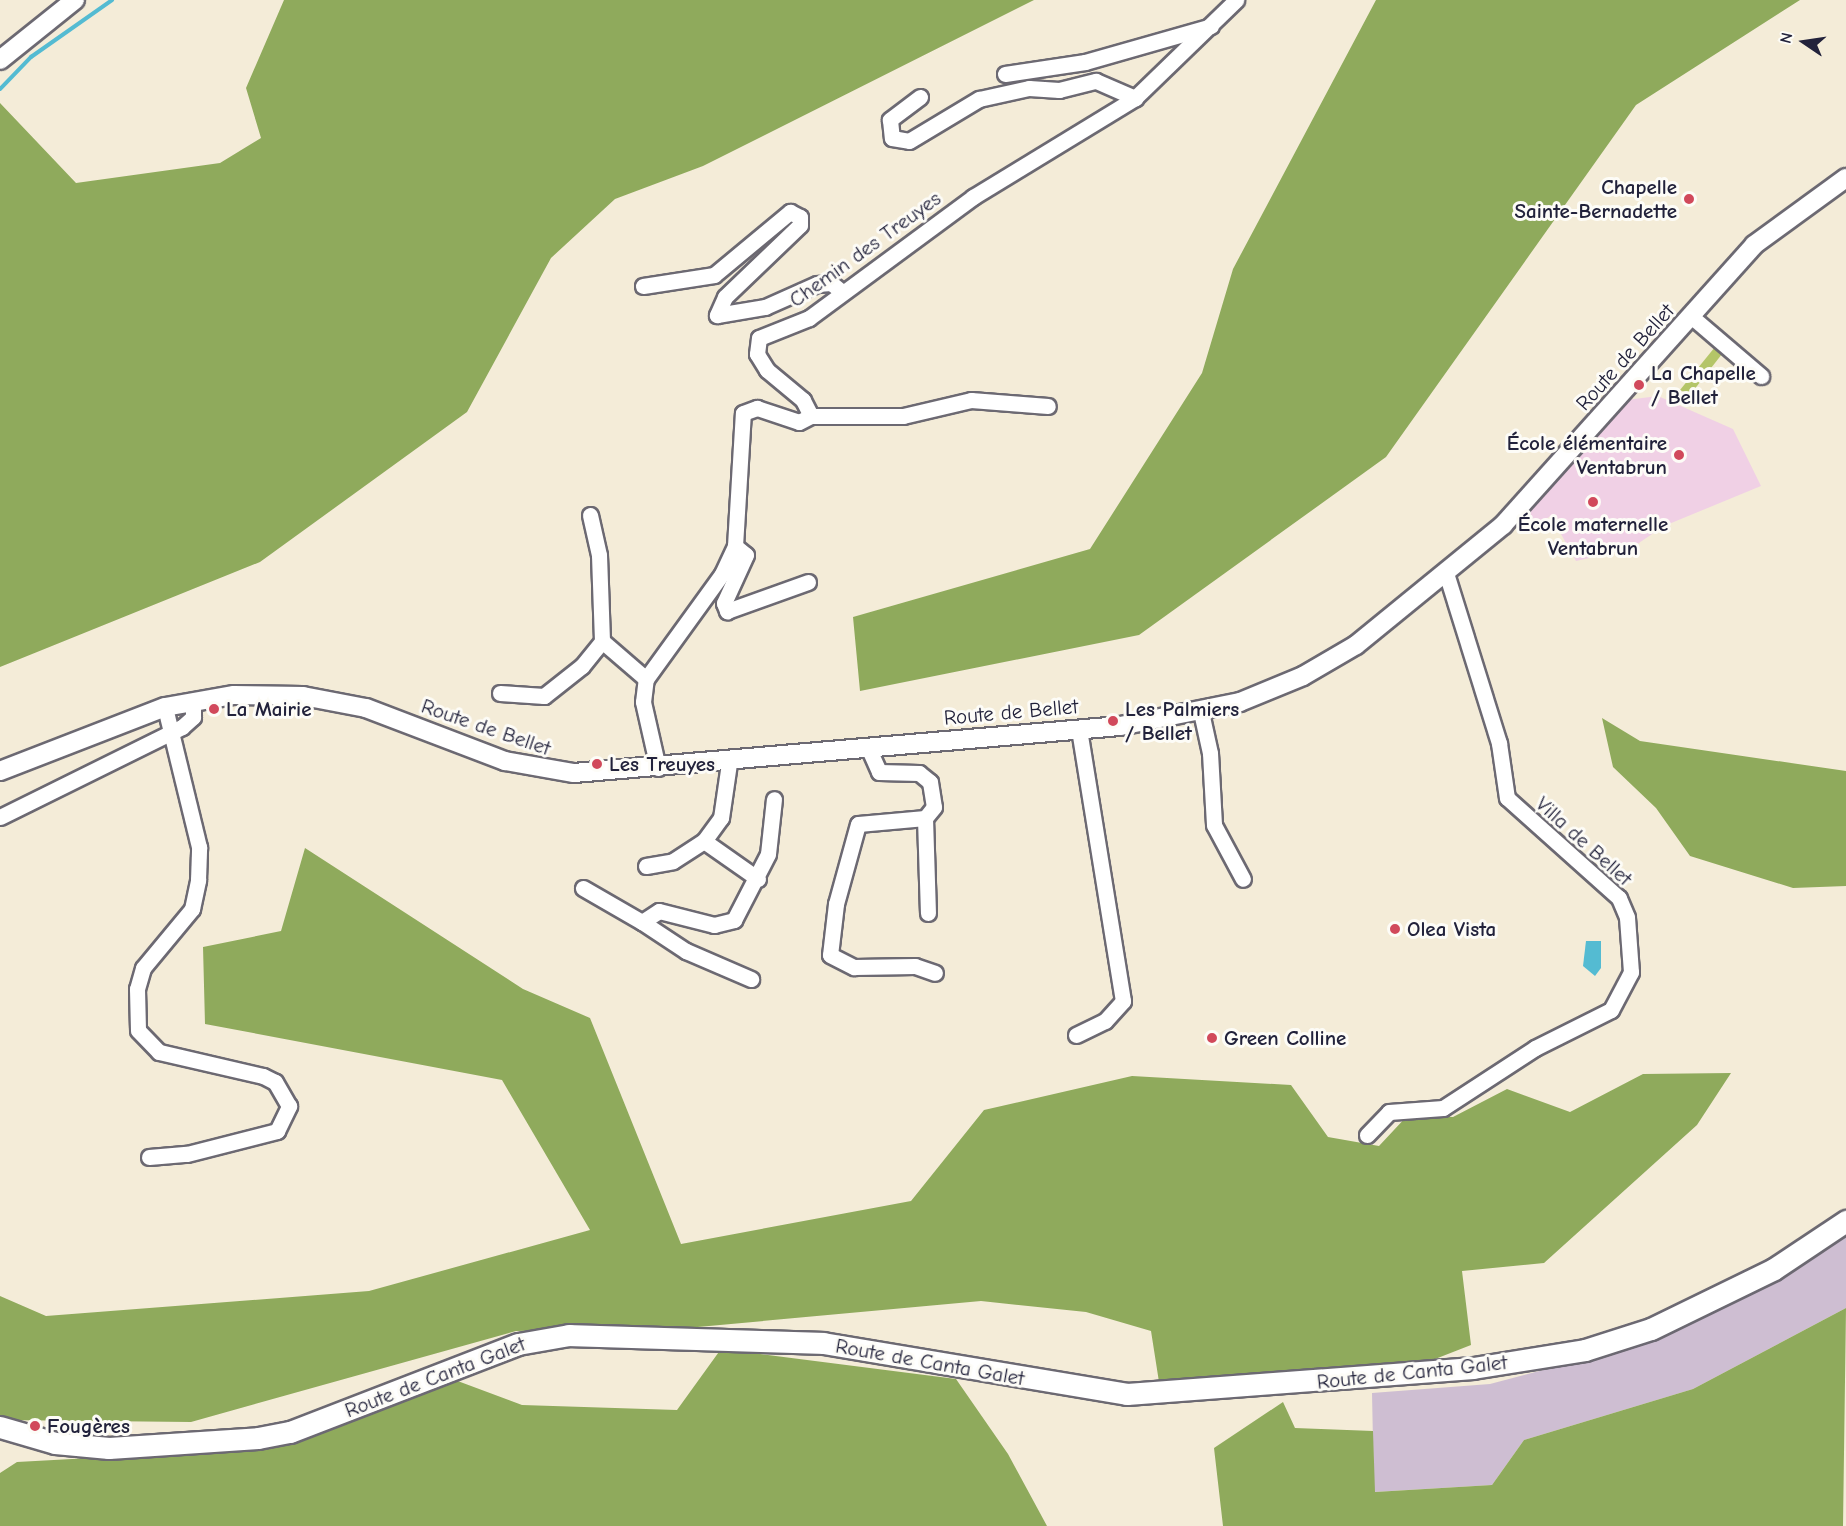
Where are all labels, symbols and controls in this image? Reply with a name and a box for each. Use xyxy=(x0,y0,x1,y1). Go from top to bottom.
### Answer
north arrow xyxy=(1774,12,1834,72)
text: N xyxy=(1777,31,1796,45)
place label: Chapelle Sainte-Bernadette xyxy=(1515,174,1677,224)
street label: Chemin des Treuyes xyxy=(784,186,946,312)
marker: Chapelle Sainte-Bernadette xyxy=(1682,192,1696,206)
street label: Route de Bellet xyxy=(1570,298,1680,416)
place label: La Chapelle / Bellet xyxy=(1651,360,1756,410)
marker: La Chapelle / Bellet xyxy=(1632,378,1646,392)
place label: École élémentaire Ventabrun xyxy=(1507,430,1667,480)
marker: École élémentaire Ventabrun xyxy=(1672,448,1686,462)
marker: École maternelle Ventabrun xyxy=(1586,495,1600,509)
place label: École maternelle Ventabrun xyxy=(1518,511,1668,561)
street label: Route de Bellet xyxy=(418,693,554,761)
street label: Route de Bellet xyxy=(943,694,1079,730)
place label: La Mairie xyxy=(226,696,311,722)
place label: Les Palmiers / Bellet xyxy=(1125,696,1239,746)
marker: La Mairie xyxy=(207,702,221,716)
marker: Les Palmiers / Bellet xyxy=(1106,714,1120,728)
place label: Les Treuyes xyxy=(609,751,715,777)
marker: Les Treuyes xyxy=(590,757,604,771)
street label: Villa de Bellet xyxy=(1531,791,1637,891)
place label: Olea Vista xyxy=(1407,916,1496,942)
marker: Olea Vista xyxy=(1388,922,1402,936)
place label: Green Colline xyxy=(1224,1025,1346,1051)
marker: Green Colline xyxy=(1205,1031,1219,1045)
street label: Route de Canta Galet xyxy=(341,1331,529,1423)
street label: Route de Canta Galet xyxy=(834,1333,1026,1391)
street label: Route de Canta Galet xyxy=(1316,1349,1508,1395)
place label: Fougères xyxy=(47,1413,130,1439)
marker: Fougères xyxy=(28,1419,42,1433)

